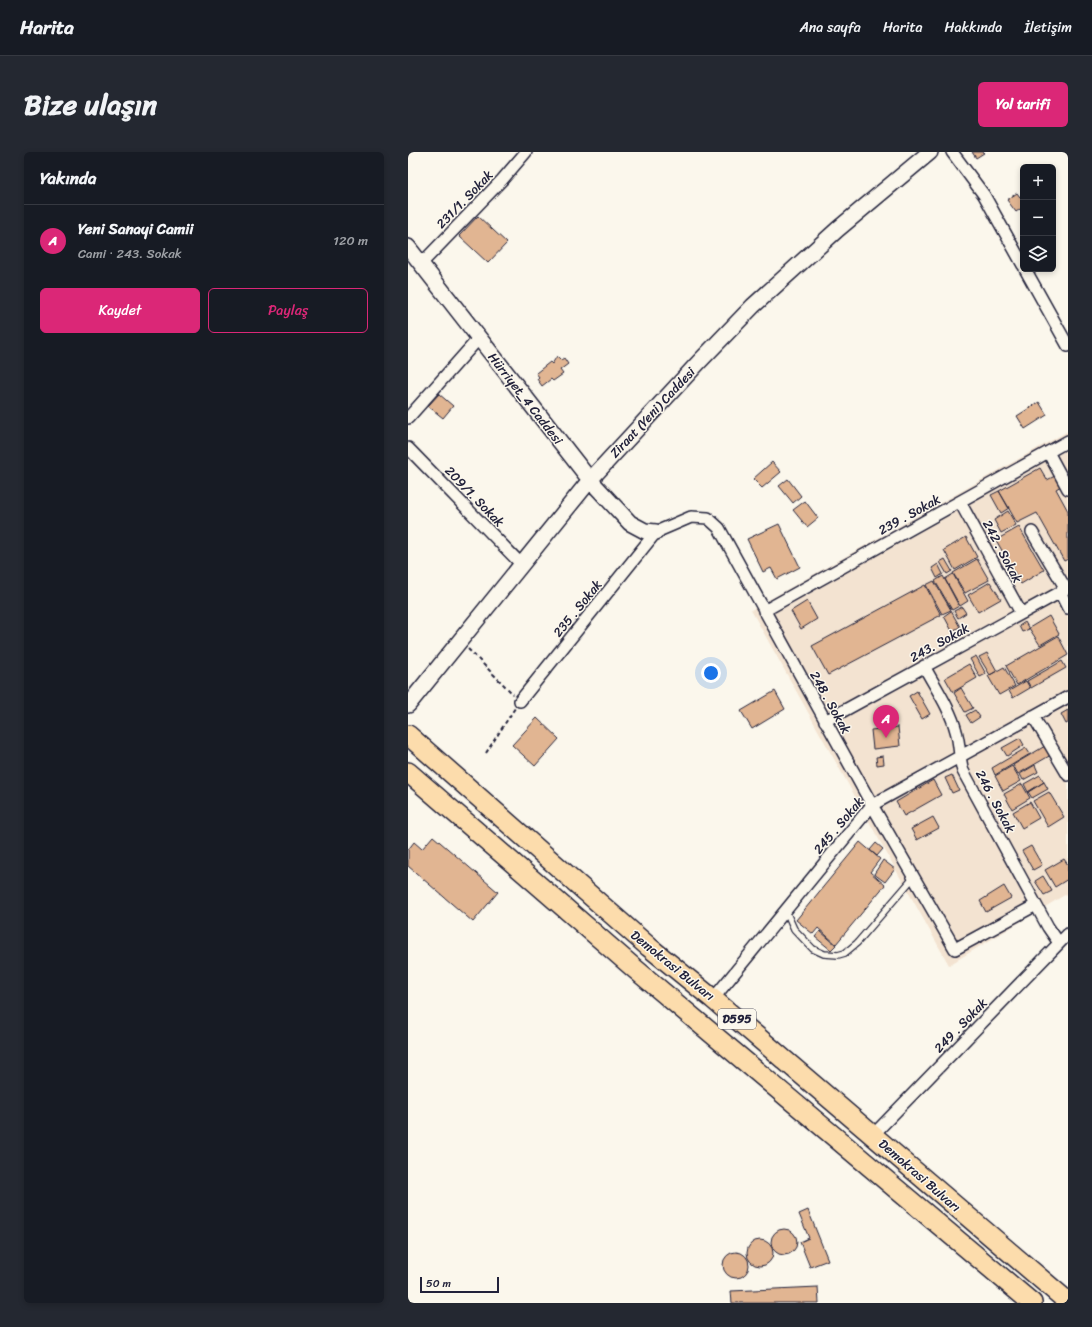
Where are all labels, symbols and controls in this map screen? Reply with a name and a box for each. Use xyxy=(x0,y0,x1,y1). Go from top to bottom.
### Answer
text: Harita xyxy=(20,11,74,44)
text: Ana sayfa xyxy=(800,15,861,40)
text: Harita xyxy=(883,15,923,40)
text: Hakkında xyxy=(945,15,1002,40)
text: İletişim xyxy=(1024,15,1072,40)
text: Bize ulaşın xyxy=(24,80,157,129)
button: Yol tarifi xyxy=(978,82,1068,127)
text: Yakında xyxy=(40,163,96,193)
street label: 231/1. Sokak xyxy=(430,164,499,234)
map controls xyxy=(1020,164,1056,272)
button: + xyxy=(1020,164,1056,200)
button: − xyxy=(1020,200,1056,236)
text: Yeni Sanayi Camii xyxy=(78,216,194,242)
text: A xyxy=(49,229,57,252)
text: 120 m xyxy=(333,229,368,252)
button: layers xyxy=(1020,236,1056,272)
text: Cami · 243. Sokak xyxy=(78,242,182,265)
button: Kaydet xyxy=(40,288,200,333)
button: Paylaş xyxy=(208,288,368,333)
street label: Hürriyet_4 Caddesi xyxy=(482,347,569,450)
street label: Ziraat (Yeni) Caddesi xyxy=(604,361,701,463)
street label: 209/1. Sokak xyxy=(439,460,510,533)
street label: 239 . Sokak xyxy=(874,488,945,541)
street label: 242 . Sokak xyxy=(976,515,1029,587)
street label: 235 . Sokak xyxy=(547,574,608,642)
street label: 243. Sokak xyxy=(905,617,973,668)
your location xyxy=(701,663,721,683)
street label: 248 . Sokak xyxy=(804,666,857,738)
pin: A xyxy=(873,705,899,738)
street label: 246 . Sokak xyxy=(969,765,1022,837)
street label: 245 . Sokak xyxy=(807,791,870,859)
street label: Demokrasi Bulvarı xyxy=(625,924,720,1007)
street label: 249 . Sokak xyxy=(928,992,993,1058)
road number: D595 xyxy=(718,1009,756,1029)
street label: Demokrasi Bulvarı xyxy=(873,1133,966,1218)
text: 50 m xyxy=(426,1274,451,1293)
scale bar xyxy=(420,1275,499,1294)

